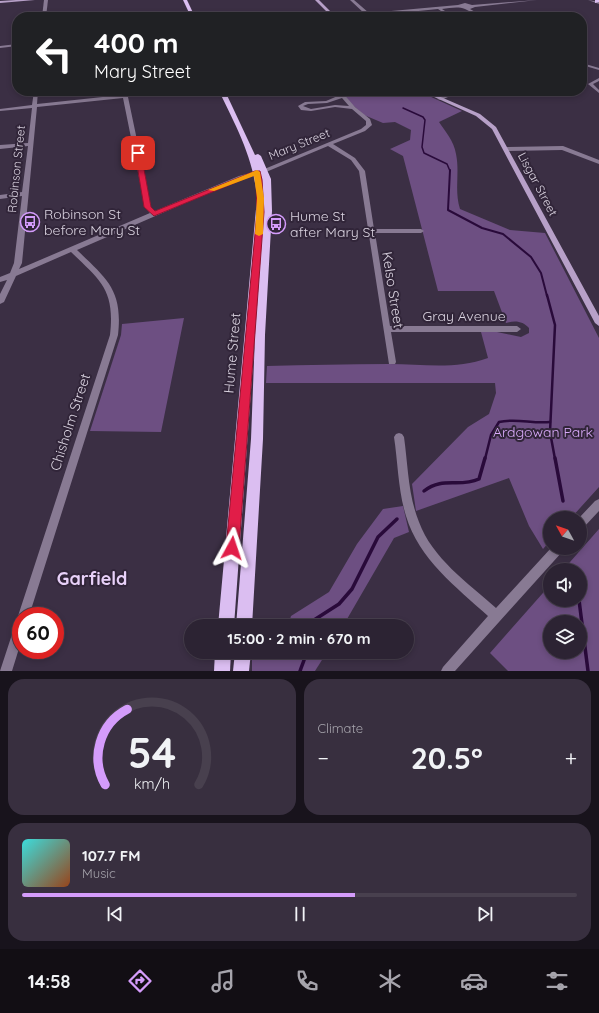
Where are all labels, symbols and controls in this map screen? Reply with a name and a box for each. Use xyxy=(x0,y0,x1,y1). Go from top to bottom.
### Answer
text: 400 m xyxy=(94,25,179,60)
icon: left xyxy=(28,28,80,80)
text: Mary Street xyxy=(94,60,191,83)
street label: Robinson Street xyxy=(4,125,28,213)
street label: Mary Street xyxy=(266,125,332,163)
pin xyxy=(121,136,155,170)
icon: arrive xyxy=(127,142,149,164)
street label: Lisgar Street xyxy=(515,150,561,218)
place label: Robinson St before Mary St xyxy=(44,205,140,239)
place label: Hume St after Mary St xyxy=(290,207,375,241)
bus stop icon: Robinson St before Mary St xyxy=(19,211,41,233)
bus stop icon: Hume St after Mary St xyxy=(265,213,287,235)
street label: Kelso Street xyxy=(378,250,408,330)
street label: Gray Avenue xyxy=(422,307,506,325)
street label: Hume Street xyxy=(220,312,245,394)
street label: Chisholm Street xyxy=(46,371,94,473)
park label: Ardgowan Park xyxy=(493,423,593,441)
north arrow xyxy=(543,511,587,555)
map controls xyxy=(543,511,587,659)
position arrow xyxy=(211,527,253,569)
button: sound xyxy=(543,563,587,607)
district label: Garfield xyxy=(57,567,127,590)
speed limit sign: 60 xyxy=(12,607,64,659)
button: layers xyxy=(543,615,587,659)
text: 15:00 · 2 min · 670 m xyxy=(227,629,371,648)
text: Climate xyxy=(318,720,363,736)
text: 54 xyxy=(128,726,176,778)
text: 20.5° xyxy=(411,739,483,777)
text: − xyxy=(318,744,329,772)
text: + xyxy=(565,744,577,772)
text: km/h xyxy=(134,775,170,793)
text: 107.7 FM xyxy=(82,846,141,865)
text: Music xyxy=(82,865,116,881)
icon: previous xyxy=(104,903,126,925)
icon: pause xyxy=(289,903,311,925)
icon: next xyxy=(474,903,496,925)
icon: directions xyxy=(126,967,154,995)
icon: music xyxy=(209,967,237,995)
icon: phone xyxy=(293,967,321,995)
icon: climate xyxy=(376,967,404,995)
icon: car xyxy=(460,967,488,995)
icon: filters xyxy=(543,967,571,995)
text: 14:58 xyxy=(28,970,70,993)

